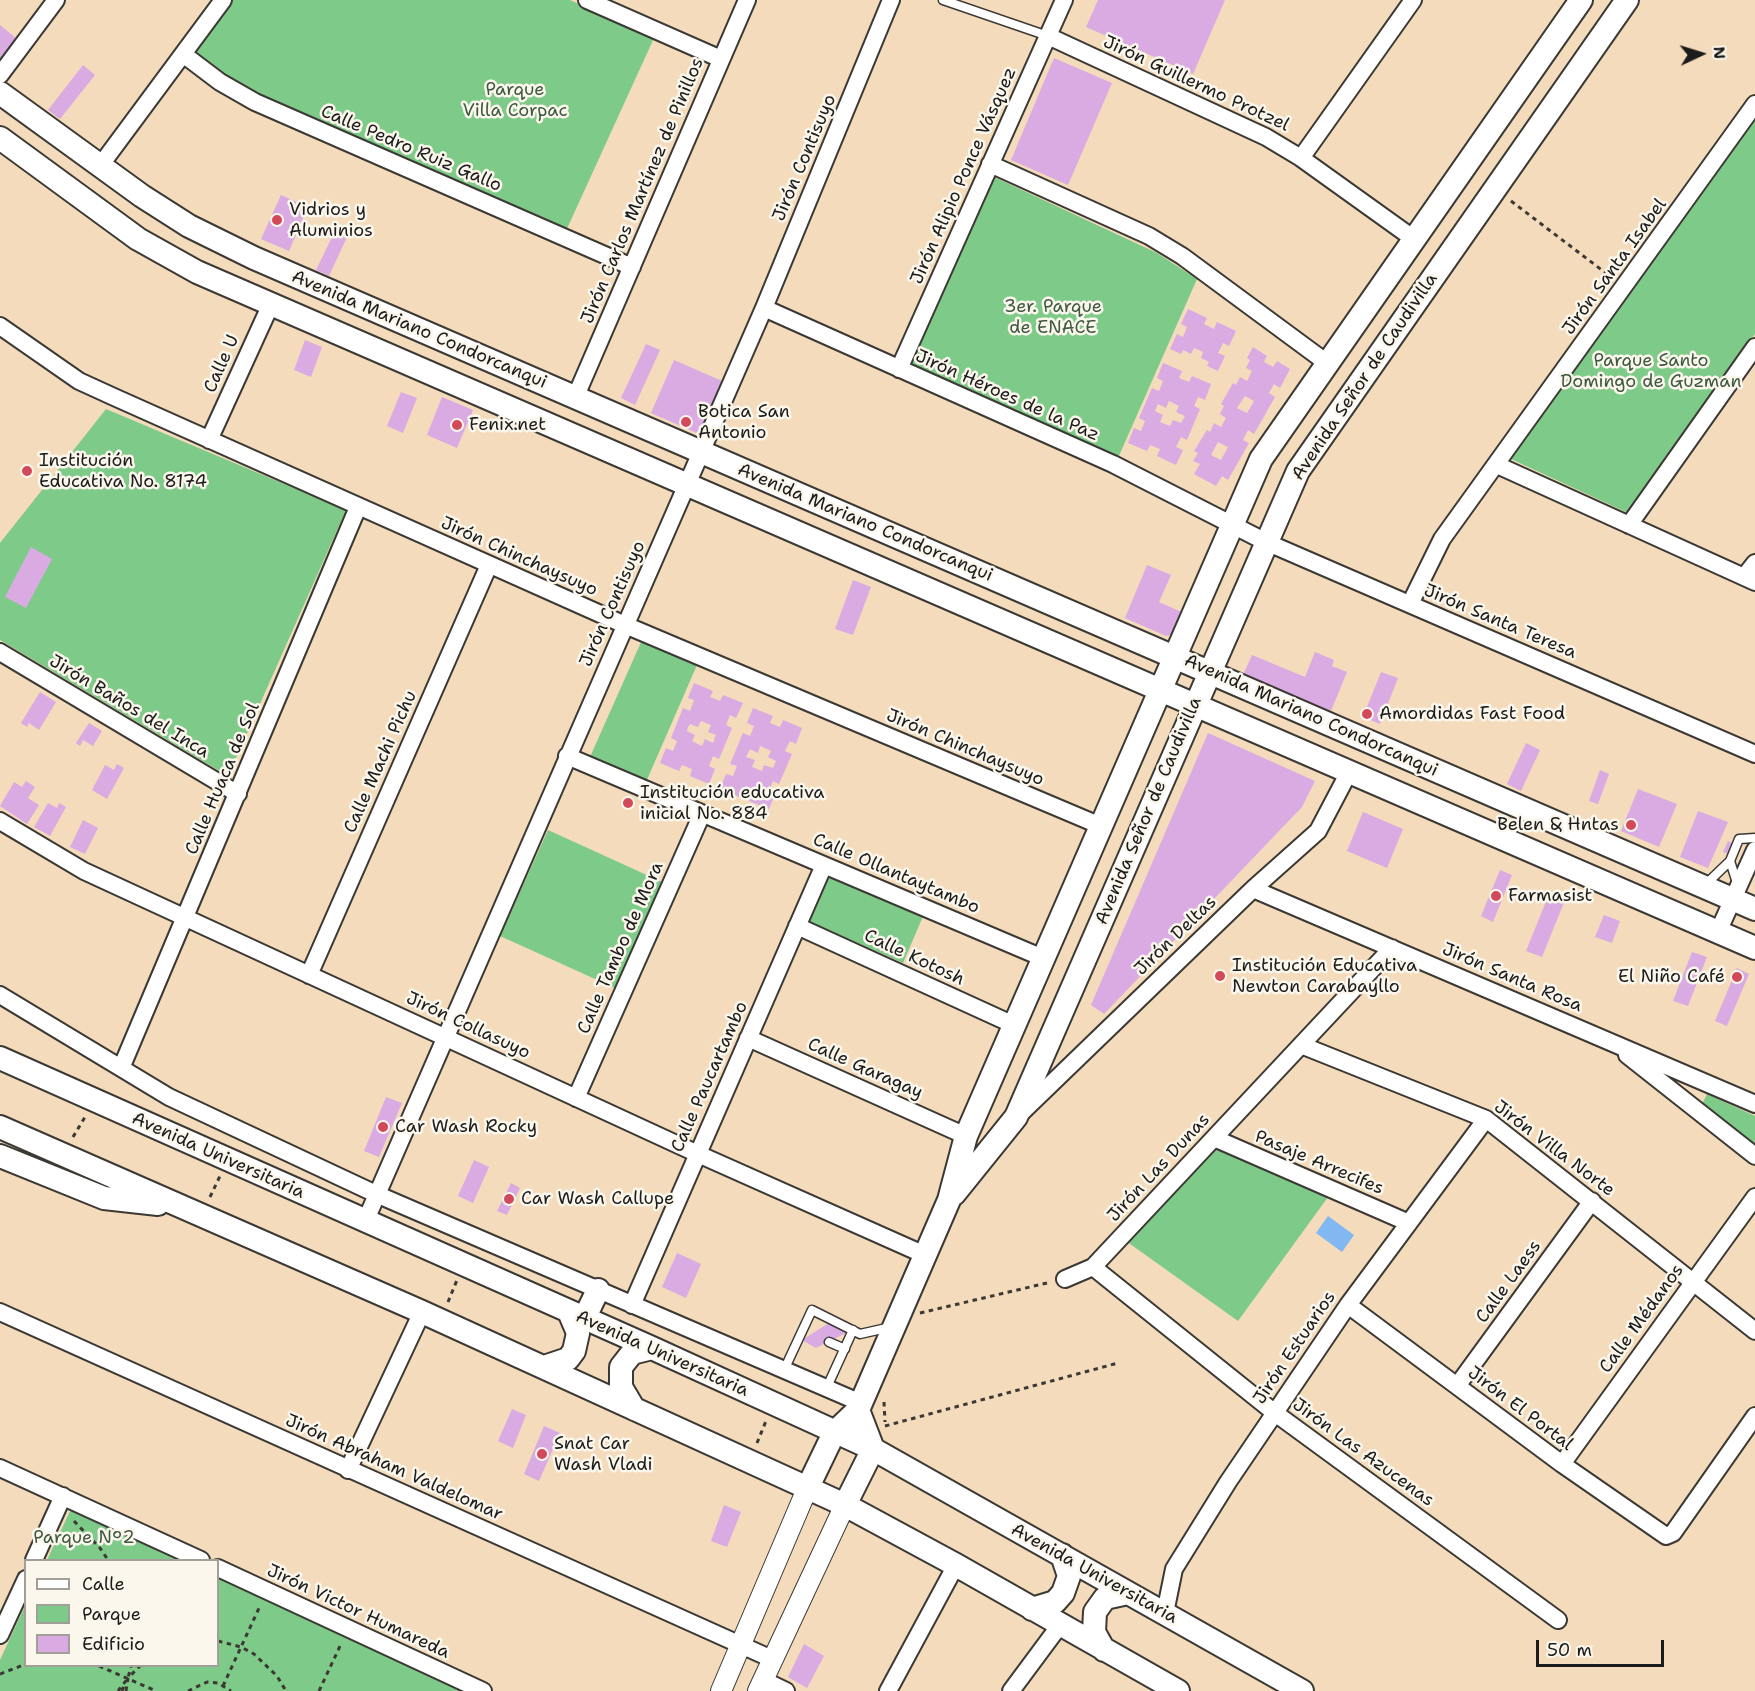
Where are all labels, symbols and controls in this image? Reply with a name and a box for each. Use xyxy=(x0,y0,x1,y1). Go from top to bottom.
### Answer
north arrow xyxy=(1671,24,1731,84)
street label: Jirón Guillermo Protzel xyxy=(1100,31,1292,137)
text: N xyxy=(1709,46,1730,60)
street label: Jirón Carlos Martínez de Pinillos xyxy=(577,55,709,327)
street label: Jirón Alipio Ponce Vásquez xyxy=(906,64,1022,288)
park label: Parque Villa Corpac xyxy=(463,79,567,122)
street label: Jirón Contisuyo xyxy=(769,91,841,225)
street label: Calle Pedro Ruiz Gallo xyxy=(317,101,505,197)
street label: Jirón Santa Isabel xyxy=(1558,195,1672,339)
place label: Vidrios y Aluminios xyxy=(289,199,373,242)
marker: Vidrios y Aluminios xyxy=(270,213,284,227)
street label: Avenida Mariano Condorcanqui xyxy=(288,266,550,394)
street label: Avenida Señor de Caudivilla xyxy=(1288,269,1442,485)
park label: 3er. Parque de ENACE xyxy=(1004,296,1102,338)
street label: Calle U xyxy=(200,332,244,396)
street label: Jirón Héroes de la Paz xyxy=(912,346,1102,446)
park label: Parque Santo Domingo de Guzman xyxy=(1561,350,1741,392)
place label: Botica San Antonio xyxy=(698,401,790,444)
place label: Fenix.net xyxy=(469,414,546,436)
marker: Botica San Antonio xyxy=(679,415,693,429)
marker: Fenix.net xyxy=(450,418,464,432)
place label: Institución Educativa No. 8174 xyxy=(39,450,207,492)
street label: Avenida Mariano Condorcanqui xyxy=(734,459,996,587)
marker: Institución Educativa No. 8174 xyxy=(20,464,34,478)
street label: Jirón Chinchaysuyo xyxy=(437,513,601,601)
street label: Jirón Contisuyo xyxy=(576,538,650,670)
street label: Jirón Santa Teresa xyxy=(1420,580,1580,664)
street label: Avenida Mariano Condorcanqui xyxy=(1181,650,1441,782)
street label: Jirón Baños del Inca xyxy=(45,651,213,763)
street label: Calle Machi Pichu xyxy=(340,688,422,836)
street label: Avenida Señor de Caudivilla xyxy=(1091,694,1207,928)
street label: Calle Huaca de Sol xyxy=(181,700,265,858)
place label: Amordidas Fast Food xyxy=(1379,703,1565,725)
street label: Jirón Chinchaysuyo xyxy=(883,705,1047,791)
marker: Amordidas Fast Food xyxy=(1360,707,1374,721)
place label: Institución educativa inicial No. 884 xyxy=(640,782,825,824)
marker: Institución educativa inicial No. 884 xyxy=(621,796,635,810)
place label: Belen & Hntas xyxy=(1497,814,1619,836)
marker: Belen & Hntas xyxy=(1624,818,1638,832)
street label: Calle Ollantaytambo xyxy=(809,829,983,919)
street label: Calle Tambo de Mora xyxy=(573,859,669,1037)
place label: Farmasist xyxy=(1508,885,1592,907)
marker: Farmasist xyxy=(1489,889,1503,903)
street label: Jirón Deltas xyxy=(1131,892,1221,980)
street label: Calle Kotosh xyxy=(860,925,968,991)
street label: Jirón Santa Rosa xyxy=(1439,939,1585,1017)
place label: Institución Educativa Newton Carabayllo xyxy=(1232,955,1417,998)
place label: El Niño Café xyxy=(1618,966,1725,988)
marker: Institución Educativa Newton Carabayllo xyxy=(1213,969,1227,983)
marker: El Niño Café xyxy=(1730,970,1744,984)
street label: Jirón Collasuyo xyxy=(403,988,533,1064)
street label: Calle Paucartambo xyxy=(667,998,753,1156)
street label: Calle Garagay xyxy=(804,1034,926,1104)
street label: Jirón Villa Norte xyxy=(1489,1096,1619,1202)
street label: Avenida Universitaria xyxy=(128,1108,308,1204)
street label: Jirón Las Dunas xyxy=(1103,1109,1215,1227)
place label: Car Wash Rocky xyxy=(395,1116,537,1138)
marker: Car Wash Rocky xyxy=(376,1120,390,1134)
street label: Pasaje Arrecifes xyxy=(1251,1126,1387,1200)
place label: Car Wash Callupe xyxy=(521,1188,674,1210)
marker: Car Wash Callupe xyxy=(502,1192,516,1206)
street label: Calle Laess xyxy=(1472,1236,1546,1328)
street label: Calle Médanos xyxy=(1595,1260,1689,1378)
street label: Jirón Estuarios xyxy=(1249,1287,1341,1409)
street label: Avenida Universitaria xyxy=(572,1306,752,1402)
street label: Jirón El Portal xyxy=(1463,1362,1577,1456)
street label: Jirón Las Azucenas xyxy=(1288,1394,1438,1512)
street label: Jirón Abraham Valdelomar xyxy=(282,1410,506,1526)
place label: Snat Car Wash Vladi xyxy=(554,1433,653,1476)
marker: Snat Car Wash Vladi xyxy=(535,1447,549,1461)
street label: Avenida Universitaria xyxy=(1007,1519,1181,1629)
park label: Parque N°2 xyxy=(33,1527,135,1549)
legend xyxy=(24,1559,219,1667)
street label: Jirón Victor Humareda xyxy=(263,1560,453,1664)
text: Calle xyxy=(82,1572,125,1596)
text: Parque xyxy=(82,1602,141,1626)
scale bar xyxy=(1539,1628,1666,1666)
text: Edificio xyxy=(82,1632,145,1656)
text: 50 m xyxy=(1547,1638,1592,1662)

